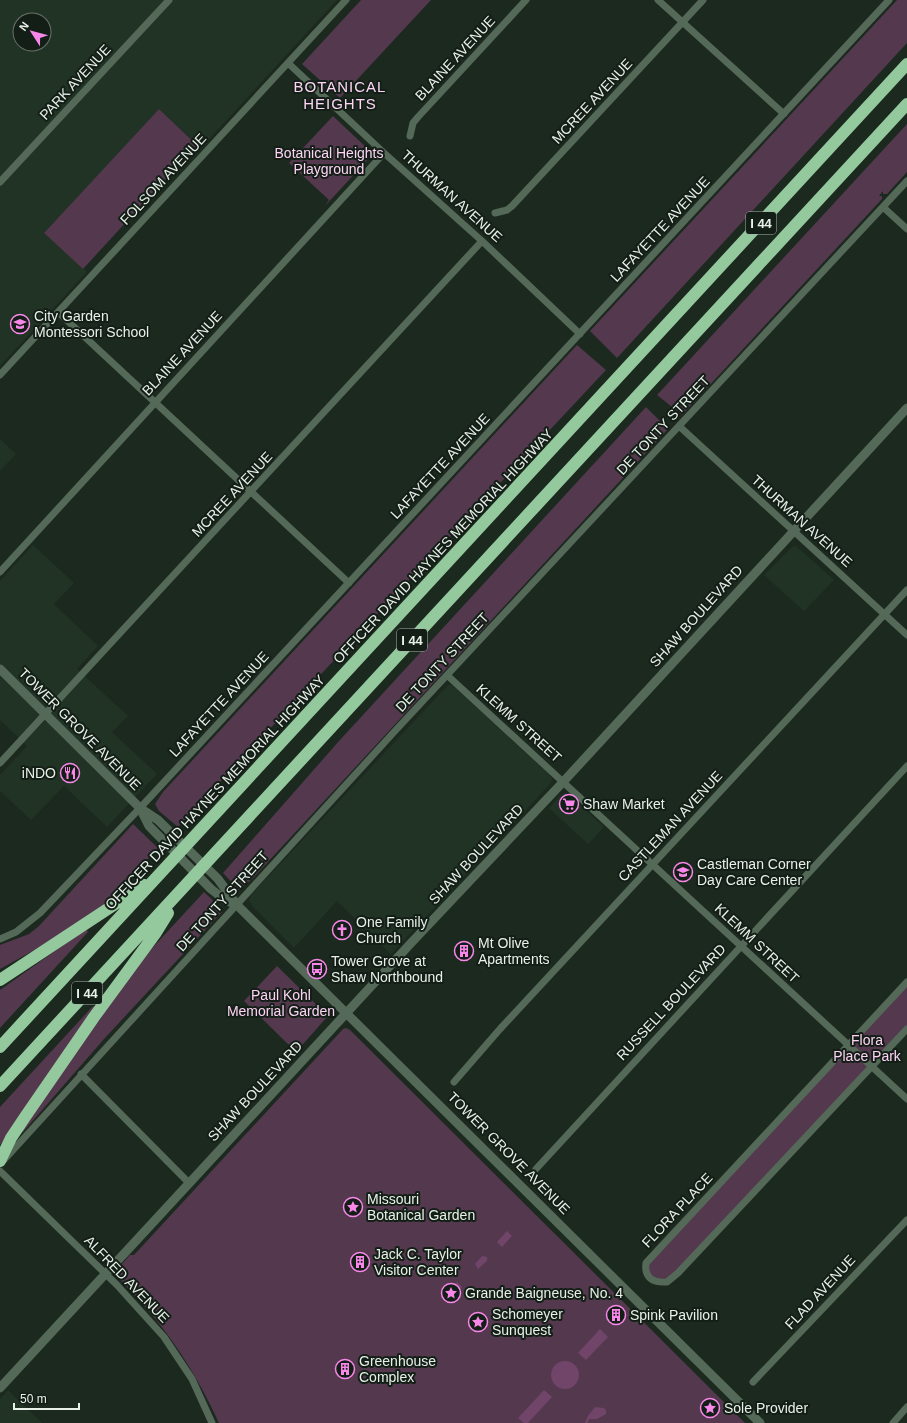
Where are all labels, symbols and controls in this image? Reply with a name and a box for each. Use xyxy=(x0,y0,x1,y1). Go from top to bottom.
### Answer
north arrow xyxy=(12,12,52,52)
street label: BLAINE AVENUE xyxy=(412,13,498,103)
text: N xyxy=(17,19,31,33)
street label: PARK AVENUE xyxy=(36,41,114,123)
street label: MCREE AVENUE xyxy=(549,55,635,147)
district label: BOTANICAL HEIGHTS xyxy=(294,78,386,112)
street label: FOLSOM AVENUE xyxy=(117,130,209,228)
park label: Botanical Heights Playground xyxy=(275,145,383,177)
street label: THURMAN AVENUE xyxy=(398,147,506,245)
street label: LAFAYETTE AVENUE xyxy=(607,173,713,285)
road number: I 44 xyxy=(746,212,776,234)
place label: City Garden Montessori School xyxy=(34,308,149,340)
street label: BLAINE AVENUE xyxy=(139,308,225,398)
school or university icon: City Garden Montessori School xyxy=(9,313,31,335)
street label: DE TONTY STREET xyxy=(613,372,713,478)
street label: LAFAYETTE AVENUE xyxy=(387,410,493,522)
street label: OFFICER DAVID HAYNES MEMORIAL HIGHWAY xyxy=(330,425,557,667)
street label: MCREE AVENUE xyxy=(189,448,275,540)
street label: THURMAN AVENUE xyxy=(748,472,856,570)
street label: SHAW BOULEVARD xyxy=(646,562,746,670)
street label: DE TONTY STREET xyxy=(392,609,492,715)
road number: I 44 xyxy=(397,629,427,651)
street label: LAFAYETTE AVENUE xyxy=(166,648,272,760)
street label: TOWER GROVE AVENUE xyxy=(16,665,144,793)
street label: OFFICER DAVID HAYNES MEMORIAL HIGHWAY xyxy=(102,671,329,913)
street label: KLEMM STREET xyxy=(473,681,565,766)
restaurant icon: iNDO xyxy=(59,762,81,784)
place label: iNDO xyxy=(22,765,56,781)
street label: CASTLEMAN AVENUE xyxy=(615,767,725,885)
supermarket icon: Shaw Market xyxy=(558,793,580,815)
place label: Shaw Market xyxy=(583,796,665,812)
street label: SHAW BOULEVARD xyxy=(426,801,526,907)
street label: DE TONTY STREET xyxy=(173,847,271,954)
place label: Castleman Corner Day Care Center xyxy=(697,856,811,888)
school or university icon: Castleman Corner Day Care Center xyxy=(672,861,694,883)
street label: KLEMM STREET xyxy=(712,900,803,986)
place label: One Family Church xyxy=(356,914,428,946)
church icon: One Family Church xyxy=(331,919,353,941)
place label: Mt Olive Apartments xyxy=(478,935,550,967)
building icon: Mt Olive Apartments xyxy=(453,940,475,962)
street label: RUSSELL BOULEVARD xyxy=(613,941,729,1063)
place label: Tower Grove at Shaw Northbound xyxy=(331,953,443,985)
bus stop icon: Tower Grove at Shaw Northbound xyxy=(306,958,328,980)
road number: I 44 xyxy=(72,982,102,1004)
park label: Paul Kohl Memorial Garden xyxy=(227,987,335,1019)
park label: Flora Place Park xyxy=(833,1032,902,1064)
street label: SHAW BOULEVARD xyxy=(205,1038,305,1144)
street label: TOWER GROVE AVENUE xyxy=(445,1089,573,1217)
street label: FLORA PLACE xyxy=(639,1170,715,1250)
place label: Missouri Botanical Garden xyxy=(367,1191,475,1223)
place icon: Missouri Botanical Garden xyxy=(342,1196,364,1218)
street label: ALFRED AVENUE xyxy=(81,1232,173,1326)
place label: Jack C. Taylor Visitor Center xyxy=(374,1246,462,1278)
building icon: Jack C. Taylor Visitor Center xyxy=(349,1251,371,1273)
street label: FLAD AVENUE xyxy=(782,1252,858,1332)
place icon: Grande Baigneuse, No. 4 xyxy=(440,1282,462,1304)
place label: Grande Baigneuse, No. 4 xyxy=(465,1285,623,1301)
building icon: Spink Pavilion xyxy=(605,1304,627,1326)
place label: Schomeyer Sunquest xyxy=(492,1306,563,1338)
place label: Spink Pavilion xyxy=(630,1307,718,1323)
place icon: Schomeyer Sunquest xyxy=(467,1311,489,1333)
place label: Greenhouse Complex xyxy=(359,1353,436,1385)
building icon: Greenhouse Complex xyxy=(334,1358,356,1380)
scale bar xyxy=(14,1385,79,1411)
text: 50 m xyxy=(20,1392,47,1406)
place icon: Sole Provider xyxy=(699,1397,721,1419)
place label: Sole Provider xyxy=(724,1400,808,1416)

